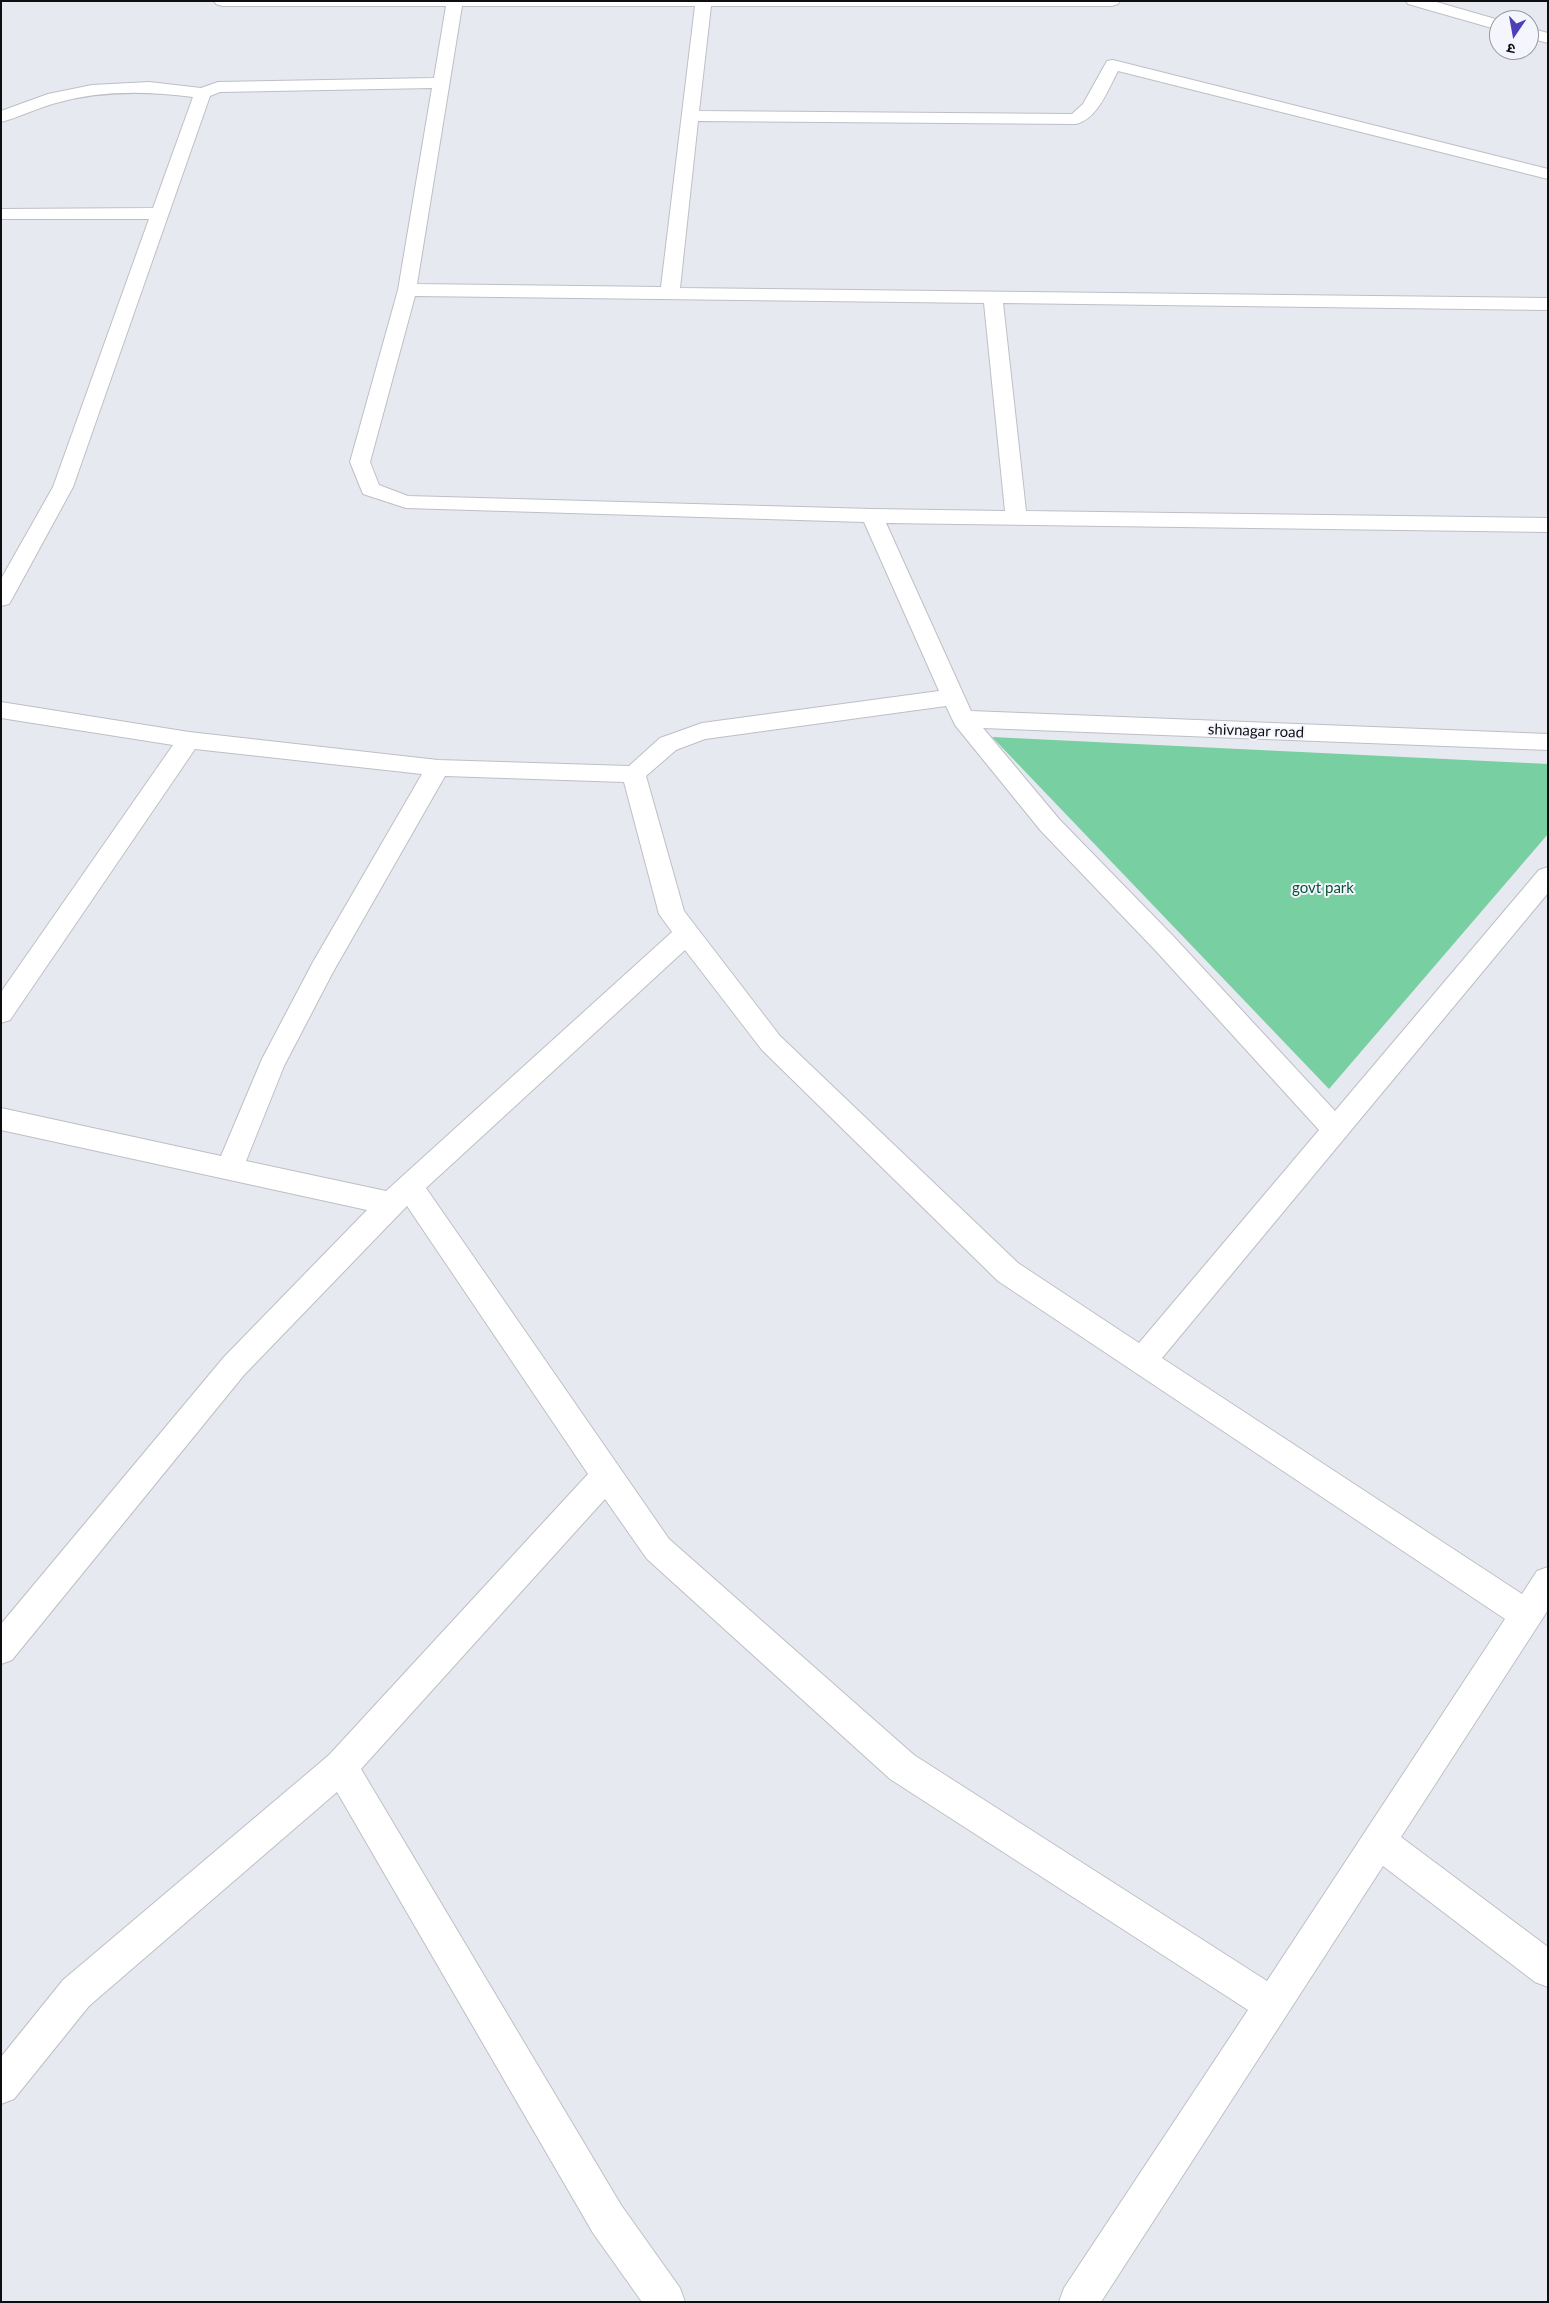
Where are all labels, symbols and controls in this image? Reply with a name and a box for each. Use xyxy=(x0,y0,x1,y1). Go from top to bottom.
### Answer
north arrow xyxy=(1489,10,1539,60)
text: उ xyxy=(1505,40,1517,58)
street label: shivnagar road xyxy=(1208,720,1304,742)
park label: govt park xyxy=(1292,879,1354,897)

